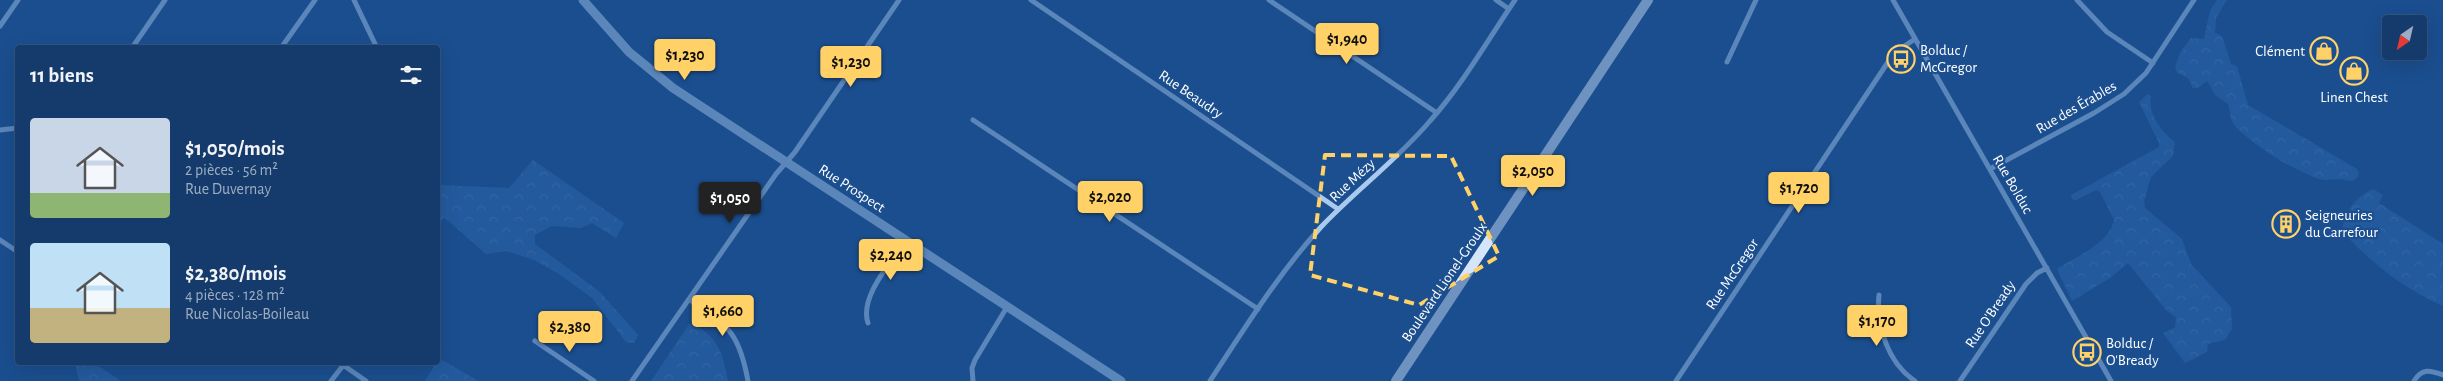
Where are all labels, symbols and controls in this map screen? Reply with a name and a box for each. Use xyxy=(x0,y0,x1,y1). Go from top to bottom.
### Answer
north arrow xyxy=(2382,15,2428,60)
map controls xyxy=(2382,15,2427,60)
pin: $1,940 xyxy=(1306,22,1388,65)
text: $1,940 xyxy=(1327,31,1367,47)
shop icon: Clément xyxy=(2309,36,2339,66)
pin: $1,230 xyxy=(644,38,726,81)
place label: Bolduc / McGregor xyxy=(1920,43,1977,75)
bus stop icon: Bolduc / McGregor xyxy=(1886,44,1916,74)
place label: Clément xyxy=(2255,44,2305,59)
pin: $1,230 xyxy=(810,46,892,88)
text: $1,230 xyxy=(665,47,705,63)
text: $1,230 xyxy=(831,54,871,70)
shop icon: Linen Chest xyxy=(2339,56,2369,86)
icon: filters xyxy=(397,61,425,89)
text: 11 biens xyxy=(30,65,94,86)
street label: Rue Beaudry xyxy=(1156,68,1226,122)
street label: Rue des Érables xyxy=(2032,77,2119,137)
place label: Linen Chest xyxy=(2320,90,2388,105)
icon: home xyxy=(70,138,130,198)
text: $1,050/mois xyxy=(185,138,285,159)
street label: Rue Bolduc xyxy=(1990,152,2035,216)
pin: $2,050 xyxy=(1492,154,1574,197)
street label: Rue Mézy xyxy=(1327,155,1378,205)
text: 2 pièces · 56 m² xyxy=(185,162,278,178)
street label: Rue Prospect xyxy=(816,162,888,215)
text: $2,050 xyxy=(1512,163,1554,179)
pin: $1,720 xyxy=(1758,172,1840,214)
pin: $2,020 xyxy=(1069,180,1151,223)
text: $1,720 xyxy=(1779,180,1819,196)
text: Rue Duvernay xyxy=(185,181,271,197)
pin: $1,050 xyxy=(689,182,771,224)
text: $2,020 xyxy=(1089,189,1131,205)
text: $1,050 xyxy=(710,190,750,206)
place label: Seigneuries du Carrefour xyxy=(2305,208,2378,240)
building icon: Seigneuries du Carrefour xyxy=(2271,209,2301,239)
street label: Boulevard Lionel-Groulx xyxy=(1399,220,1490,345)
street label: Rue McGregor xyxy=(1703,236,1762,312)
pin: $2,240 xyxy=(850,238,932,281)
text: $2,240 xyxy=(870,247,912,263)
icon: home xyxy=(70,263,130,323)
text: $2,380/mois xyxy=(185,263,286,284)
street label: Rue O'Bready xyxy=(1963,277,2019,351)
text: 4 pièces · 128 m² xyxy=(185,287,285,303)
pin: $1,660 xyxy=(682,294,764,337)
text: $1,660 xyxy=(703,303,743,319)
pin: $1,170 xyxy=(1836,304,1918,347)
text: Rue Nicolas-Boileau xyxy=(185,306,309,322)
pin: $2,380 xyxy=(529,310,611,353)
text: $1,170 xyxy=(1858,313,1896,329)
text: $2,380 xyxy=(549,319,591,335)
place label: Bolduc / O'Bready xyxy=(2106,336,2159,368)
bus stop icon: Bolduc / O'Bready xyxy=(2072,337,2102,367)

